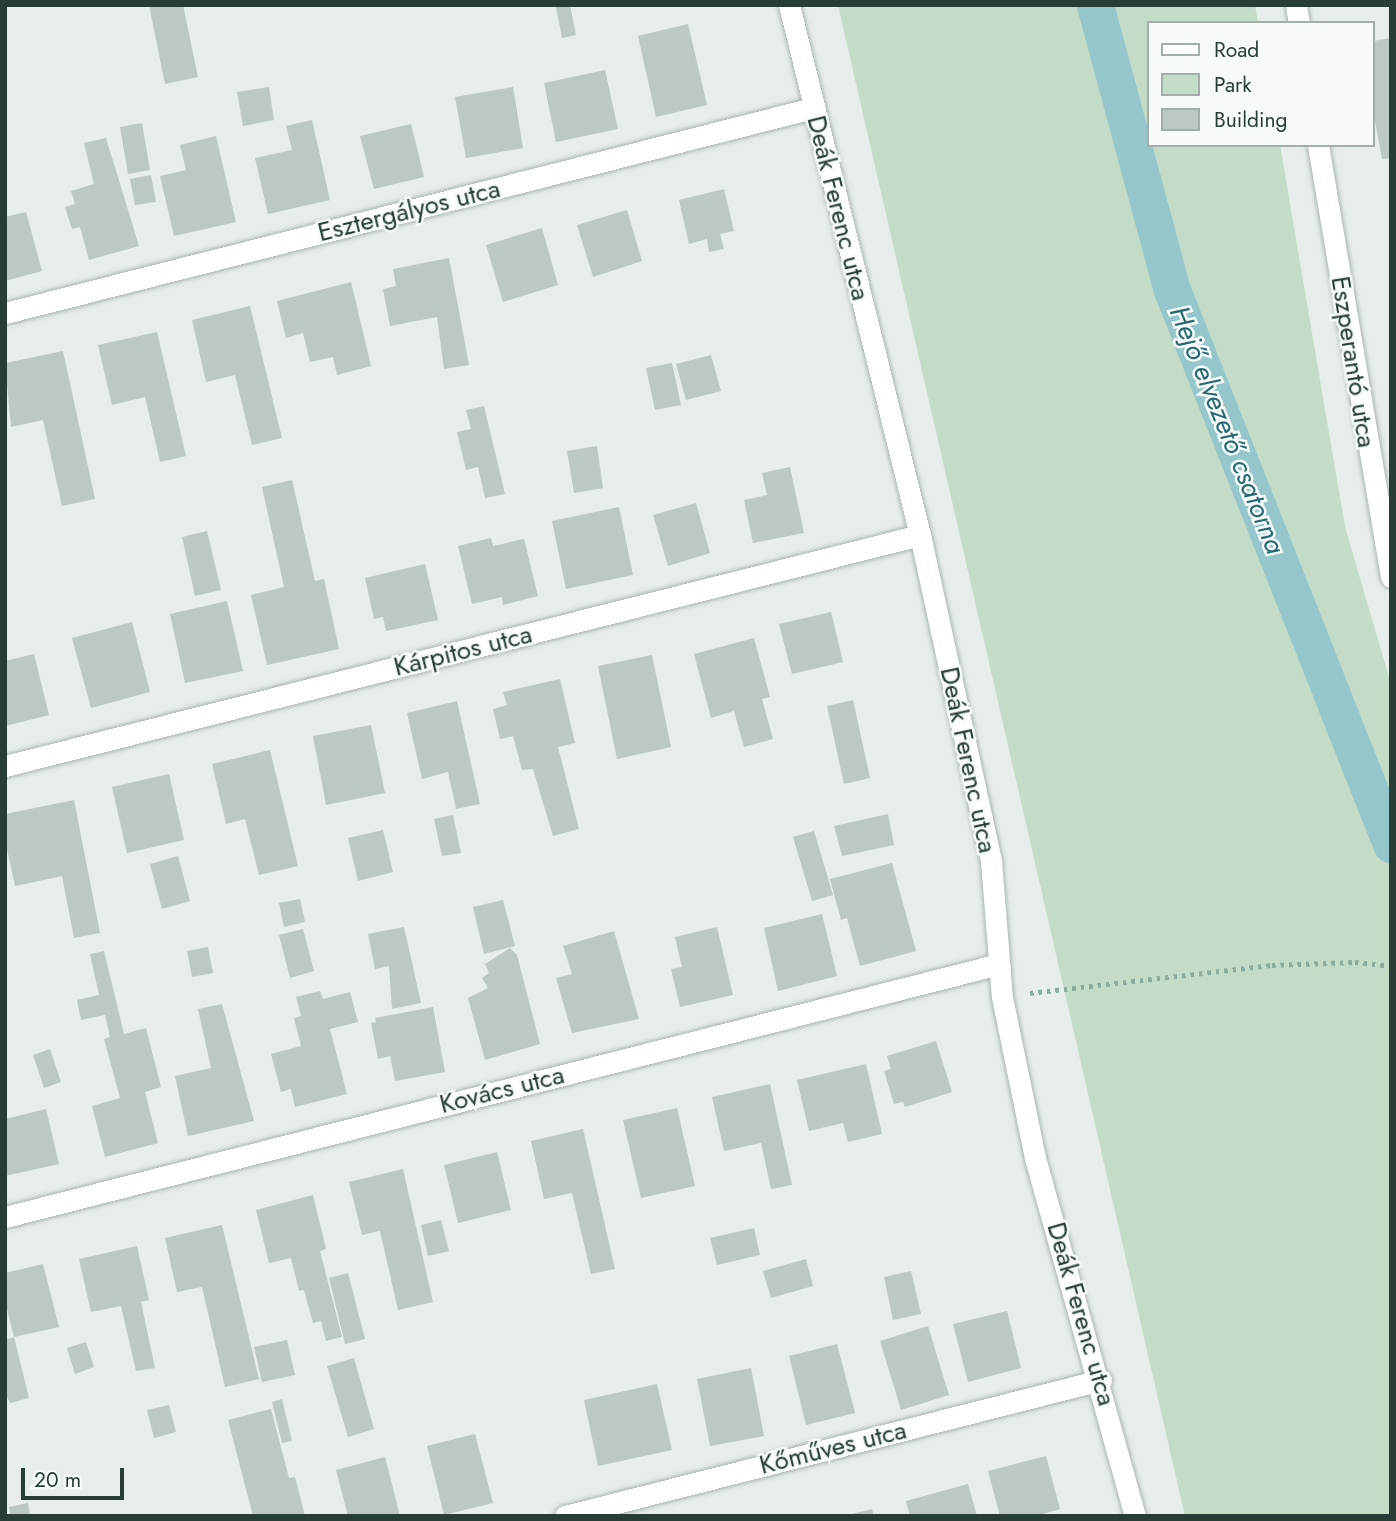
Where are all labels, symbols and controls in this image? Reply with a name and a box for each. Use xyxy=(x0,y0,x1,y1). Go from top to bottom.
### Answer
legend xyxy=(1148,21,1375,147)
text: Road xyxy=(1214,35,1259,65)
text: Park xyxy=(1214,70,1251,100)
text: Building xyxy=(1214,105,1287,135)
street label: Deák Ferenc utca xyxy=(800,112,876,304)
street label: Esztergályos utca xyxy=(315,173,503,249)
street label: Eszperantó utca xyxy=(1324,274,1382,450)
water label: Hejő elvezető csatorna xyxy=(1162,301,1292,559)
street label: Kárpitos utca xyxy=(391,619,535,683)
street label: Deák Ferenc utca xyxy=(933,664,1003,856)
street label: Kovács utca xyxy=(436,1059,568,1121)
street label: Deák Ferenc utca xyxy=(1040,1219,1122,1409)
street label: Kőműves utca xyxy=(756,1415,910,1481)
scale bar xyxy=(24,1454,128,1498)
text: 20 m xyxy=(34,1465,81,1495)

